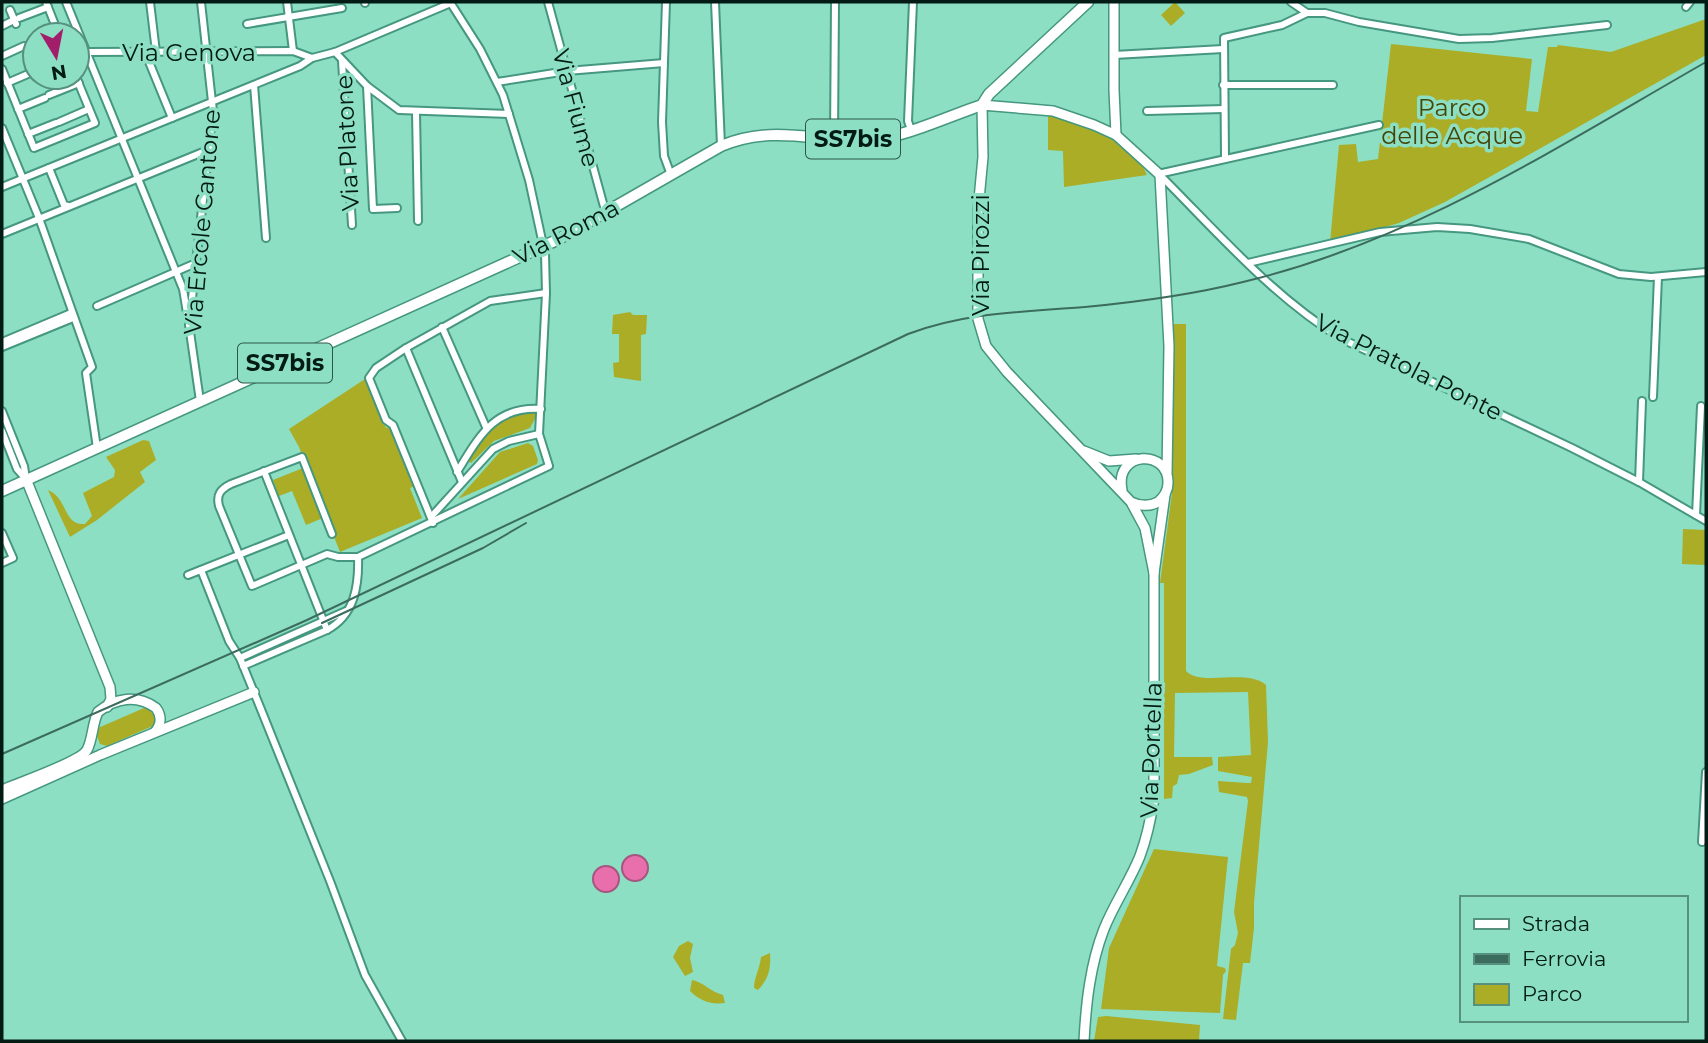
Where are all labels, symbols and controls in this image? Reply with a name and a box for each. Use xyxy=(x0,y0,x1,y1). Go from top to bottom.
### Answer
north arrow xyxy=(21,21,91,91)
street label: Via Genova xyxy=(122,38,256,67)
street label: Via Fiume xyxy=(546,46,606,170)
text: N xyxy=(49,60,68,85)
street label: Via Platone xyxy=(329,74,365,212)
park label: Parco delle Acque xyxy=(1381,93,1523,150)
street label: Via Ercole Cantone xyxy=(178,108,226,336)
road number: SS7bis xyxy=(806,120,900,158)
street label: Via Roma xyxy=(508,193,624,271)
street label: Via Pirozzi xyxy=(966,194,995,316)
street label: Via Pratola Ponte xyxy=(1311,307,1507,427)
road number: SS7bis xyxy=(238,344,332,382)
street label: Via Portella xyxy=(1134,682,1168,818)
legend xyxy=(1460,896,1687,1022)
text: Strada xyxy=(1522,911,1590,936)
text: Ferrovia xyxy=(1522,946,1606,971)
text: Parco xyxy=(1522,981,1582,1006)

